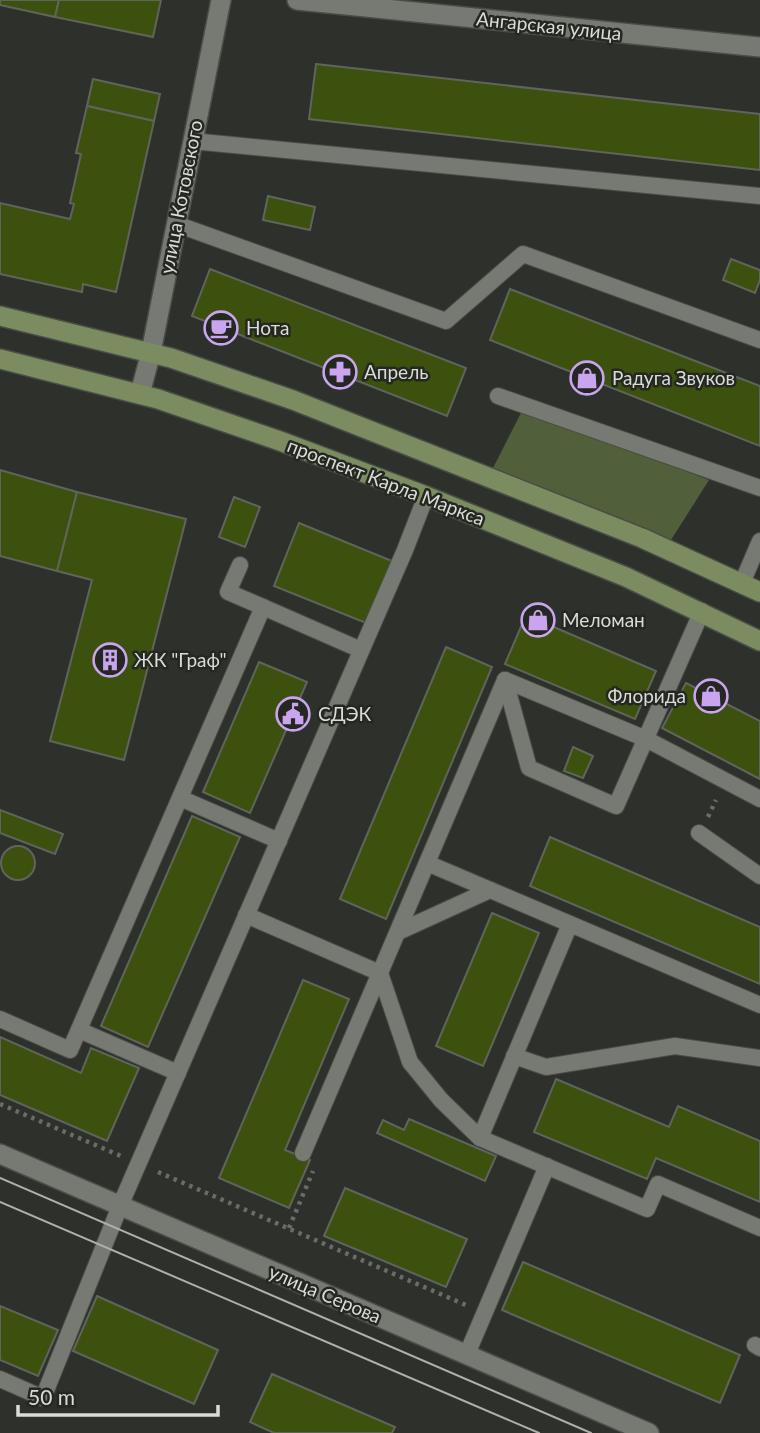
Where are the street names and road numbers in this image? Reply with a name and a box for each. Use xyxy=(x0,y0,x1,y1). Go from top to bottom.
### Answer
street label: Ангарская улица xyxy=(475,6,623,45)
street label: улица Котовского xyxy=(154,118,207,276)
street label: проспект Карла Маркса xyxy=(284,433,488,530)
street label: улица Серова xyxy=(266,1260,385,1327)

